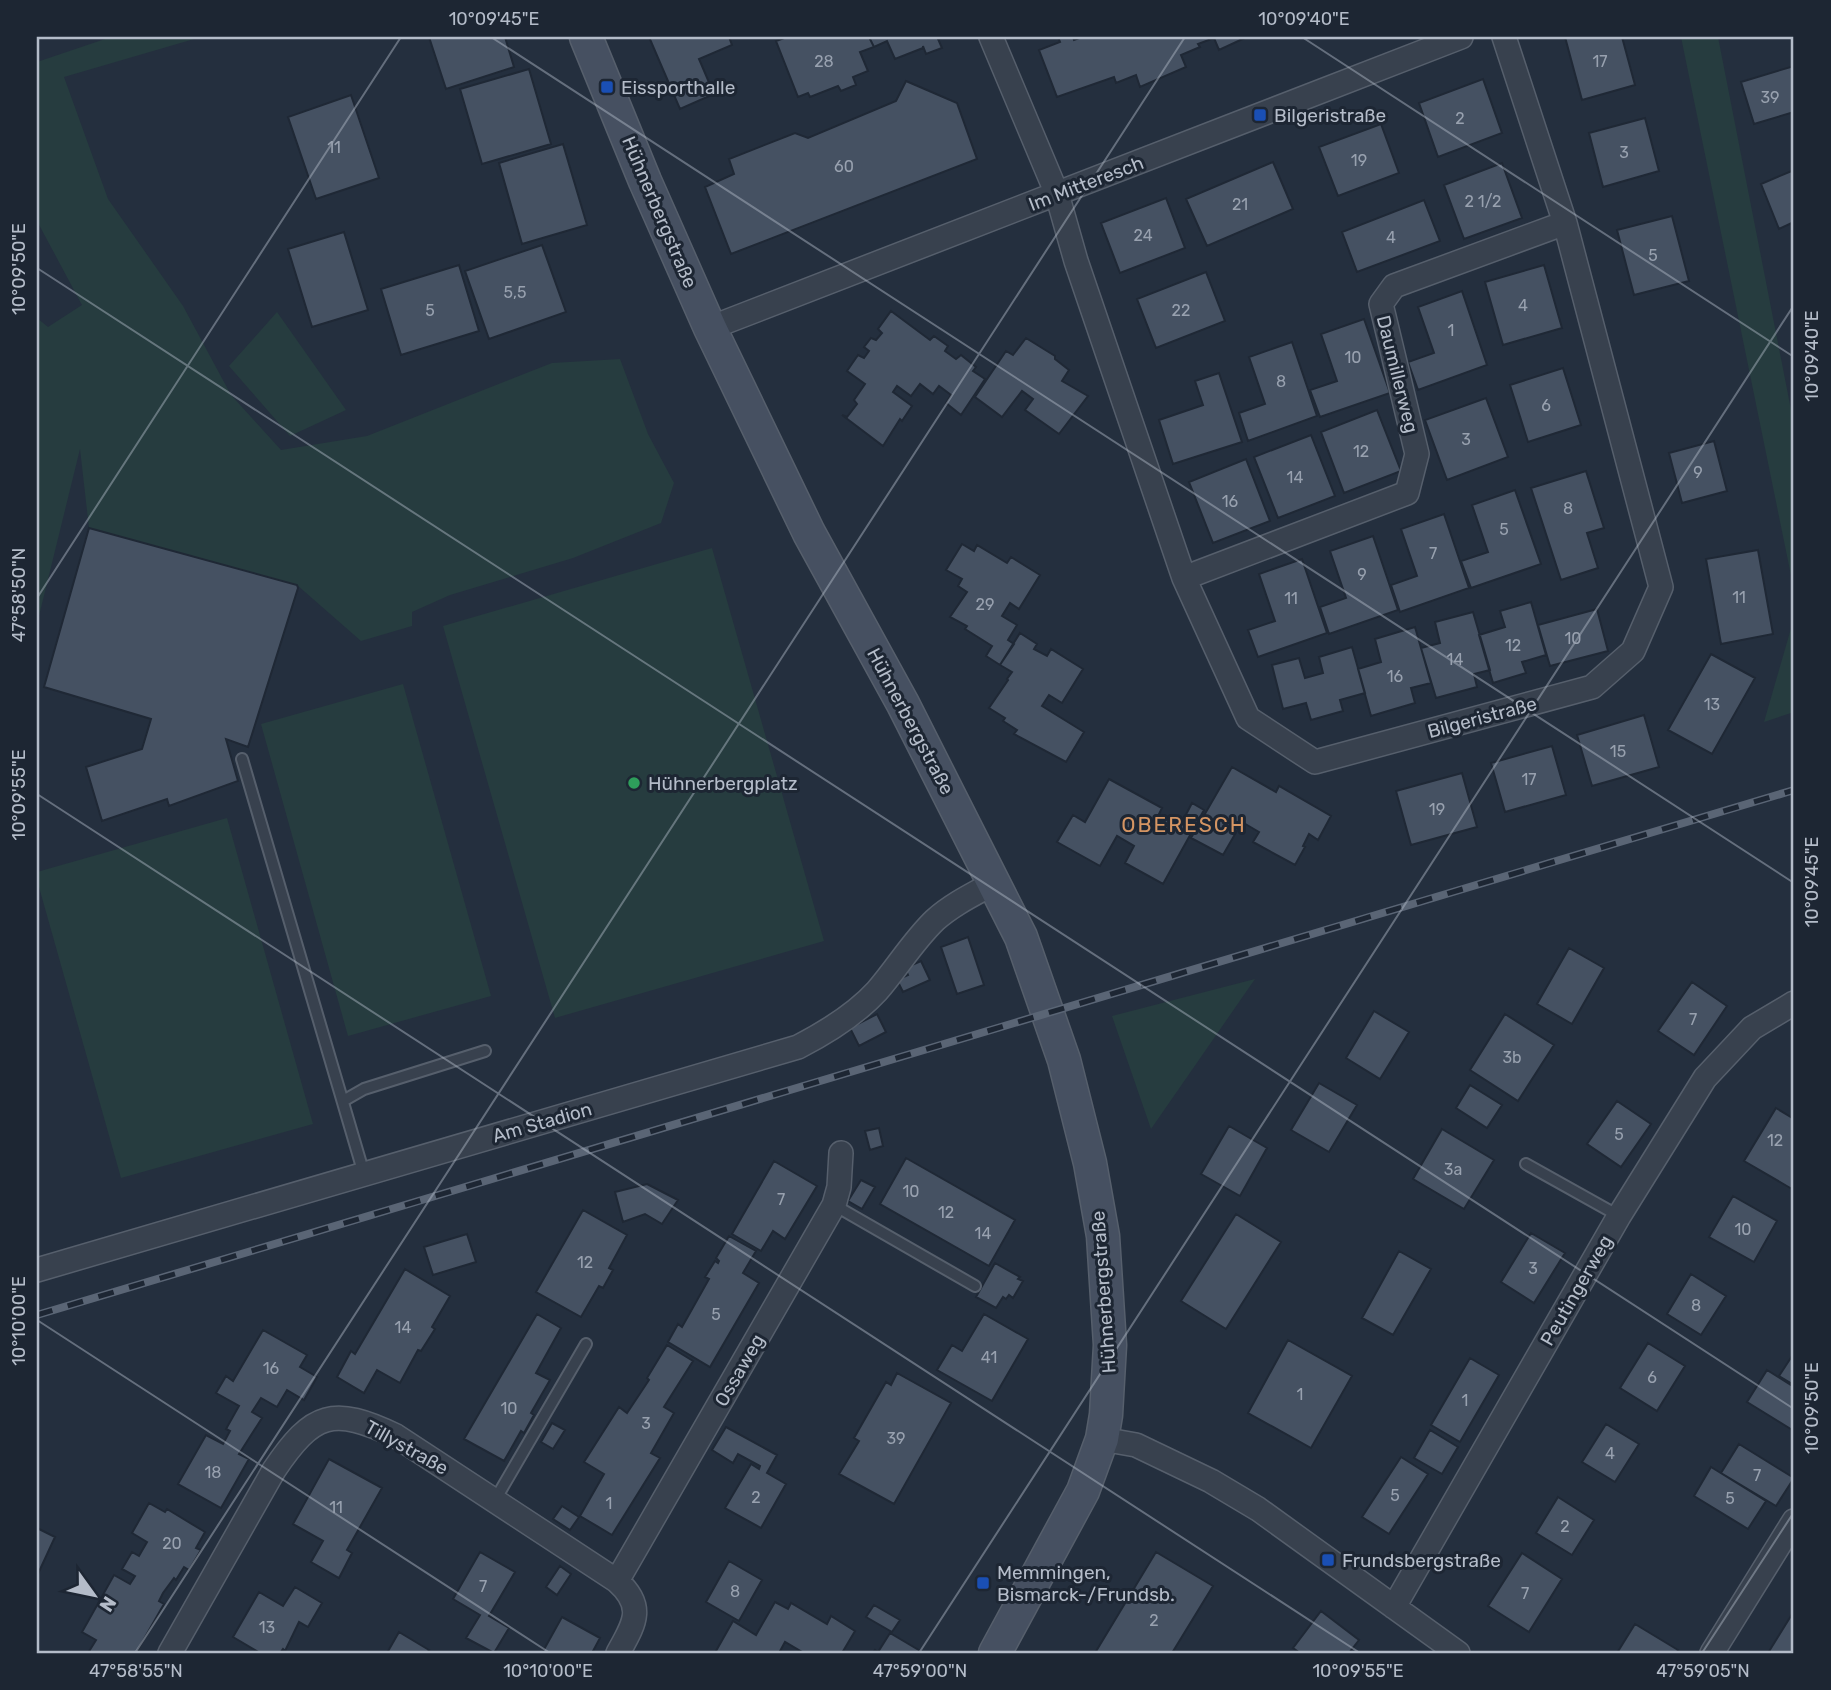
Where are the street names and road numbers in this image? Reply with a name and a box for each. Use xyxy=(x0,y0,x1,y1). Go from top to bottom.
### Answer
street label: Hühnerbergstraße xyxy=(617,133,702,292)
street label: Im Mitteresch xyxy=(1025,151,1147,216)
street label: Daumillerweg xyxy=(1372,313,1423,435)
street label: Hühnerbergstraße xyxy=(862,644,959,798)
street label: Bilgeristraße xyxy=(1425,692,1539,743)
street label: Am Stadion xyxy=(490,1097,594,1148)
street label: Hühnerbergstraße xyxy=(1086,1210,1121,1374)
street label: Peutingerweg xyxy=(1536,1231,1617,1350)
street label: Ossaweg xyxy=(710,1330,769,1410)
street label: Tillystraße xyxy=(361,1415,452,1480)

